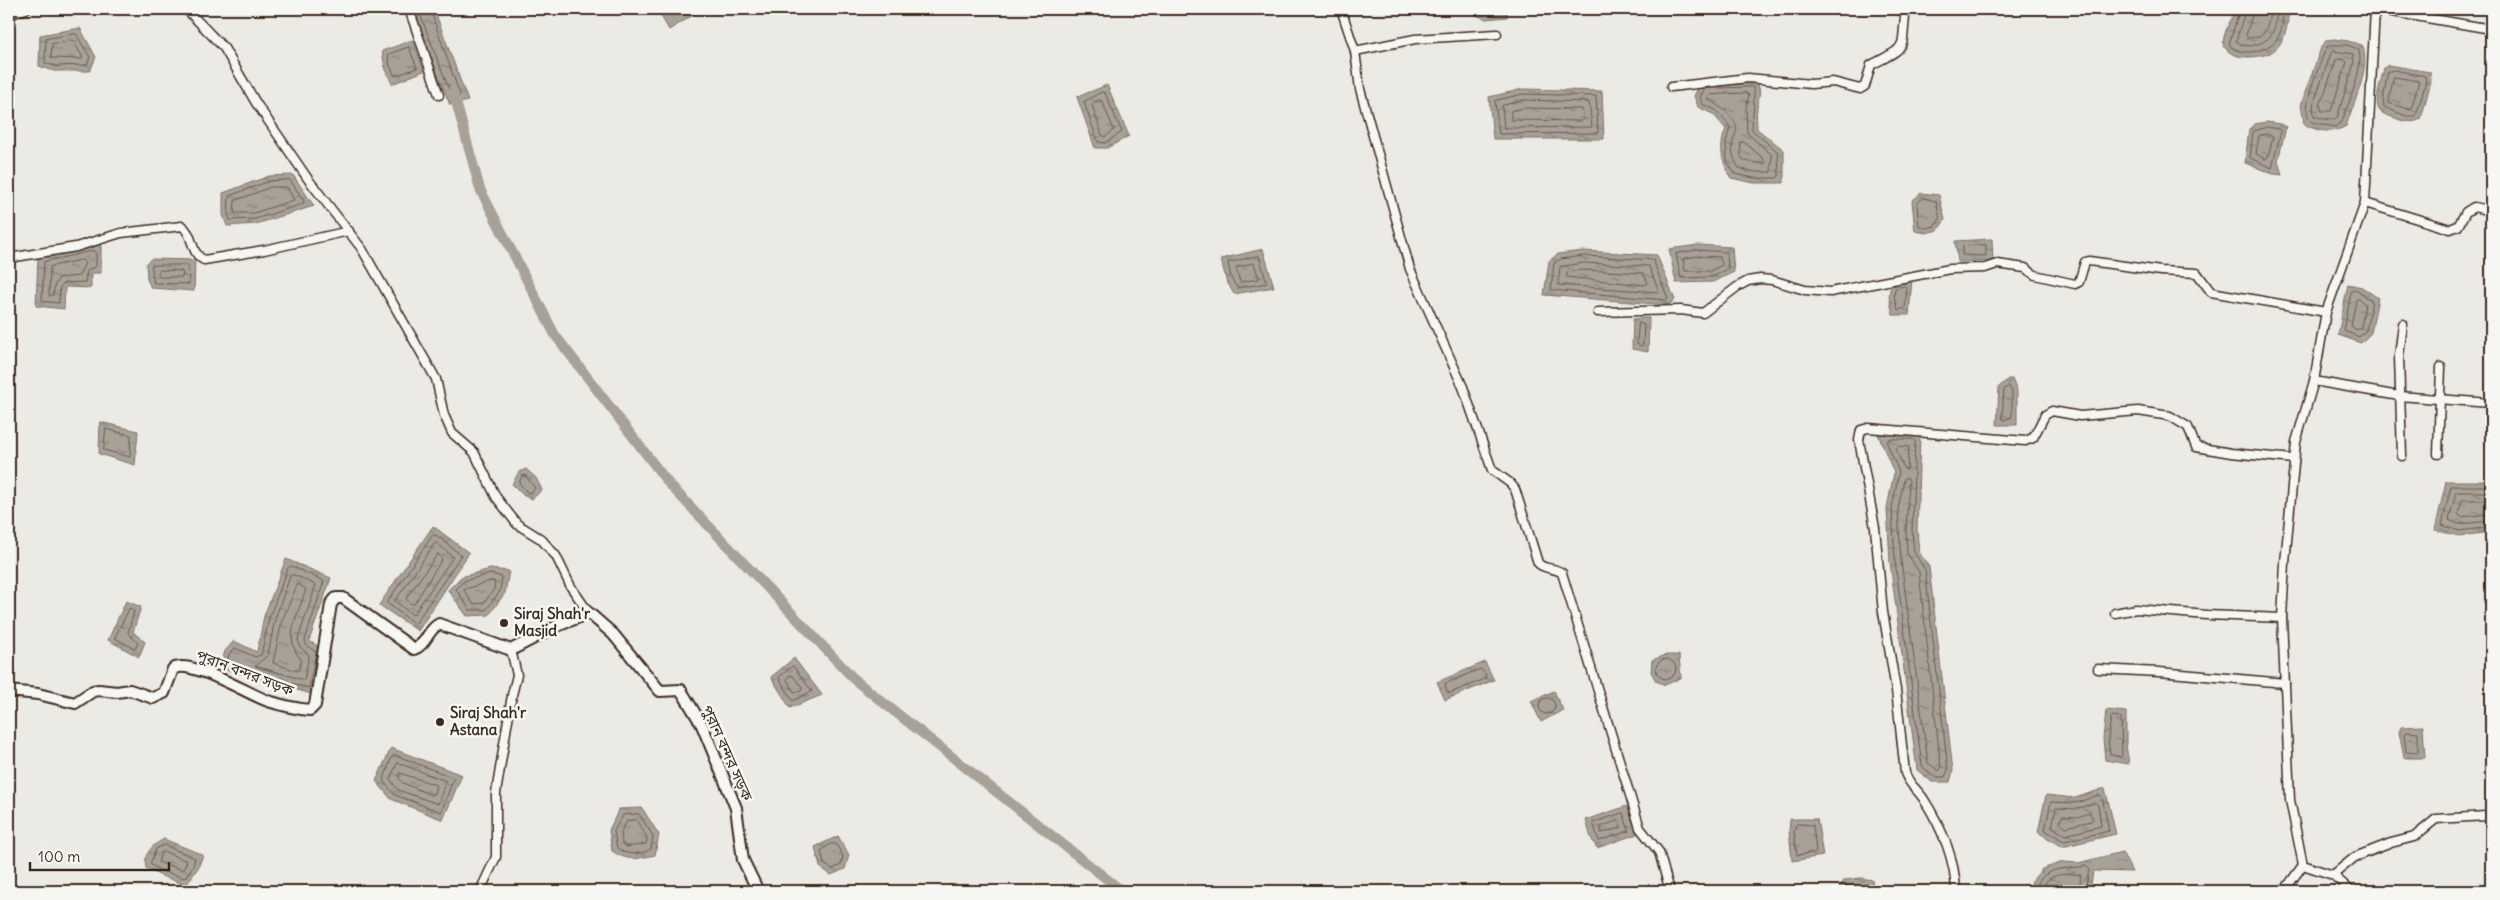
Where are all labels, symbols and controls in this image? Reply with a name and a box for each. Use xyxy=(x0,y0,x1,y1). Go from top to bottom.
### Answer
place label: Siraj Shah'r Masjid xyxy=(514,604,591,640)
marker: Siraj Shah'r Masjid xyxy=(498,617,510,629)
street label: পুরান বন্দর সড়ক xyxy=(194,645,297,700)
street label: পুরান বন্দর সড়ক xyxy=(698,702,757,804)
place label: Siraj Shah'r Astana xyxy=(450,703,527,739)
marker: Siraj Shah'r Astana xyxy=(434,716,446,728)
scale bar xyxy=(30,840,169,872)
text: 100 m xyxy=(38,847,80,866)

